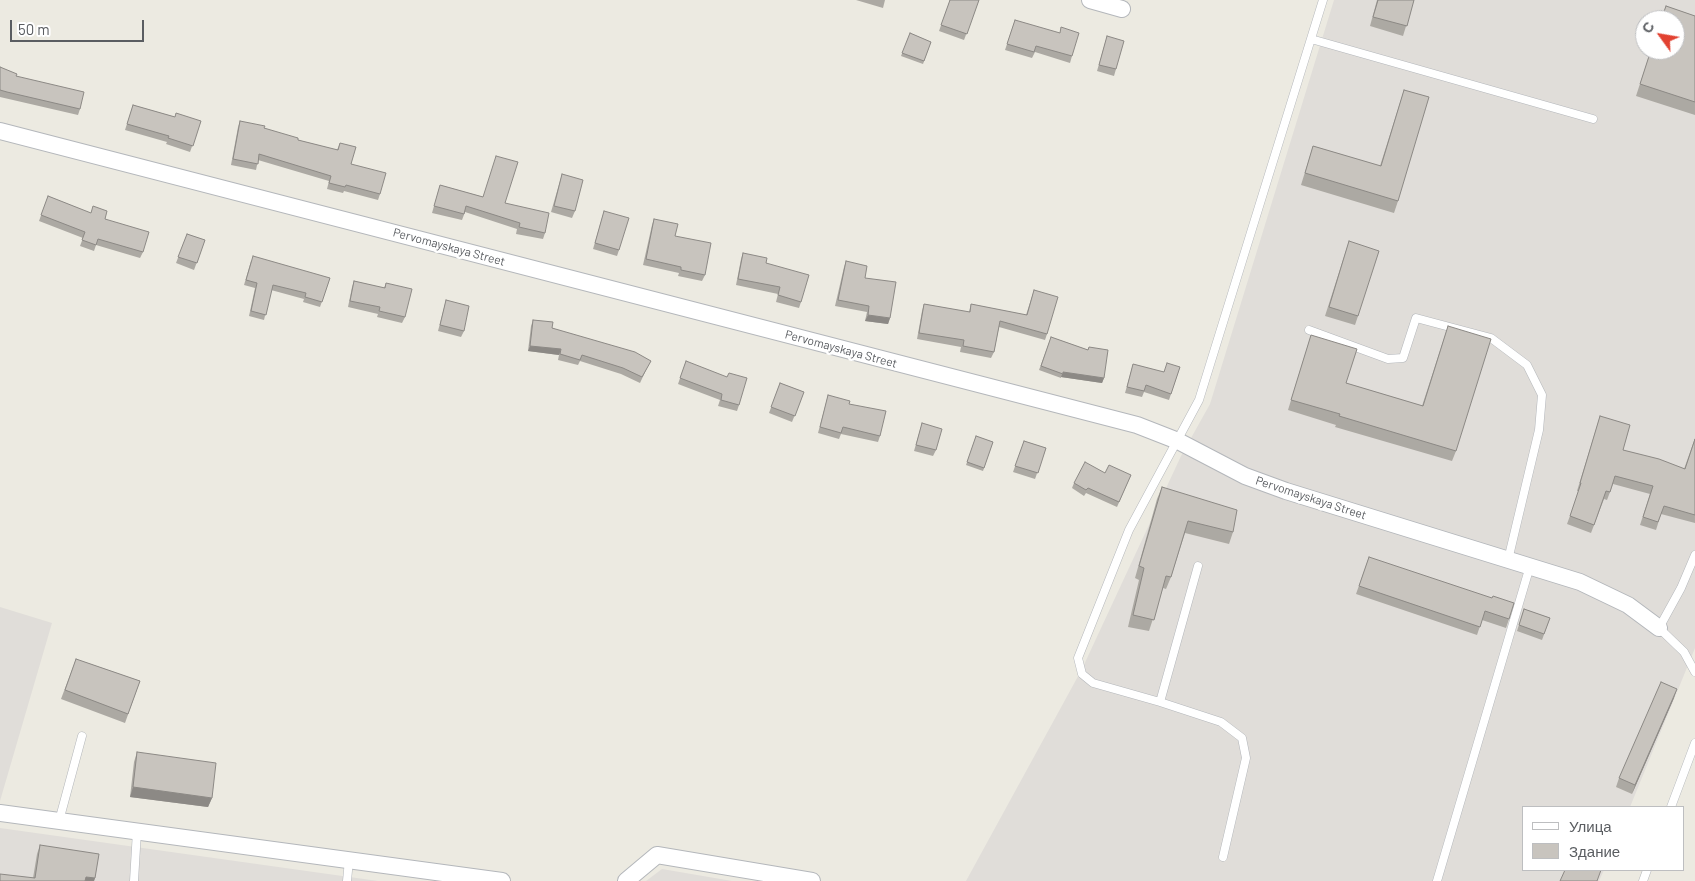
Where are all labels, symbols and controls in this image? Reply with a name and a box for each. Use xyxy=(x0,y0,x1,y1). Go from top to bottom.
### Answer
scale bar xyxy=(12,10,146,42)
north arrow xyxy=(1635,10,1685,60)
text: С xyxy=(1638,19,1658,36)
text: 50 m xyxy=(18,20,50,38)
street label: Pervomayskaya Street xyxy=(391,225,507,269)
street label: Pervomayskaya Street xyxy=(783,327,899,371)
street label: Pervomayskaya Street xyxy=(1254,473,1368,523)
legend xyxy=(1522,806,1685,871)
text: Улица xyxy=(1569,817,1612,835)
text: Здание xyxy=(1569,842,1620,860)

